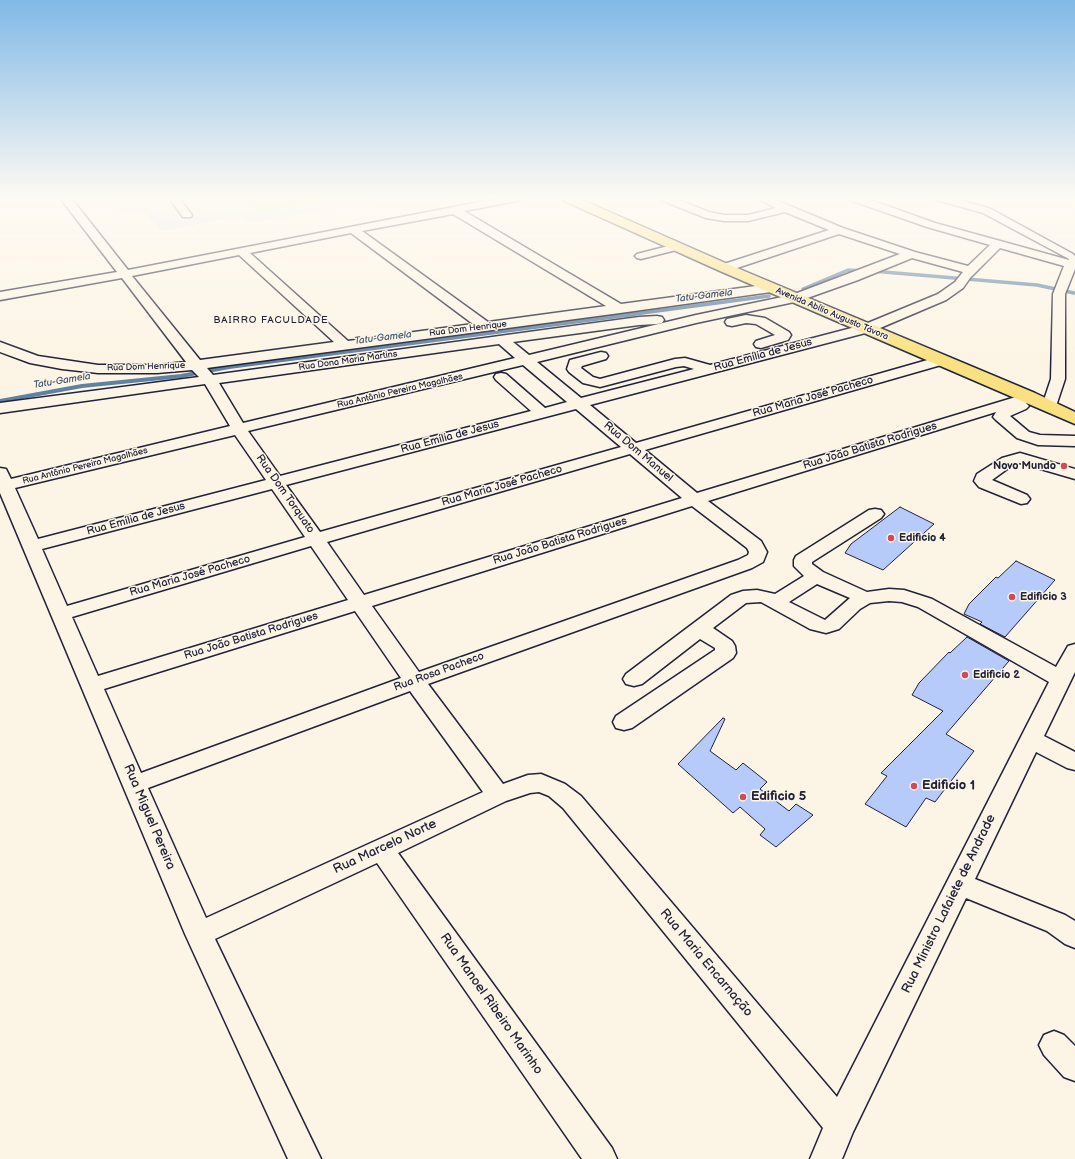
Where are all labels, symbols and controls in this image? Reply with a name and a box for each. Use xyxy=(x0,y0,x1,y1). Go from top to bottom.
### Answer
street label: Avenida Abílio Augusto Távora xyxy=(774,285,890,343)
water label: Tatu-Gamela xyxy=(675,287,733,305)
district label: BAIRRO FACULDADE xyxy=(213,314,329,326)
street label: Rua Dom Henrique xyxy=(428,319,508,339)
water label: Tatu-Gamela xyxy=(354,329,412,347)
street label: Rua Emília de Jesus xyxy=(712,336,814,374)
street label: Rua Dona Maria Martins xyxy=(298,349,398,373)
street label: Rua Dom Henrique xyxy=(107,360,185,374)
water label: Tatu-Gamela xyxy=(33,371,91,391)
street label: Rua Antônio Pereira Magalhães xyxy=(336,371,464,411)
street label: Rua Maria José Pacheco xyxy=(751,373,875,421)
street label: Rua Emília de Jesus xyxy=(399,418,501,456)
street label: Rua Dom Manuel xyxy=(601,419,675,485)
street label: Rua João Batista Rodrigues xyxy=(802,419,938,473)
street label: Rua Antônio Pereira Magalhães xyxy=(21,445,149,487)
street label: Rua Dom Torquato xyxy=(253,452,317,536)
place label: Novo Mundo xyxy=(993,459,1056,473)
marker: Novo Mundo xyxy=(1059,461,1069,471)
street label: Rua Maria José Pacheco xyxy=(440,462,564,510)
street label: Rua Emília de Jesus xyxy=(85,500,187,538)
street label: Rua João Batista Rodrigues xyxy=(492,514,628,568)
place label: Edificio 4 xyxy=(899,531,946,545)
marker: Edificio 4 xyxy=(886,533,896,543)
street label: Rua Maria José Pacheco xyxy=(128,552,252,600)
place label: Edificio 3 xyxy=(1020,590,1067,604)
marker: Edificio 3 xyxy=(1007,592,1017,602)
street label: Rua João Batista Rodrigues xyxy=(183,609,319,663)
street label: Rua Rosa Pacheco xyxy=(392,650,486,694)
place label: Edificio 2 xyxy=(973,668,1020,682)
marker: Edificio 2 xyxy=(960,670,970,680)
street label: Rua Miguel Pereira xyxy=(120,762,178,872)
place label: Edificio 1 xyxy=(922,778,975,794)
marker: Edificio 1 xyxy=(909,781,919,791)
place label: Edificio 5 xyxy=(751,789,806,805)
marker: Edificio 5 xyxy=(738,792,748,802)
street label: Rua Ministro Lafaiete de Andrade xyxy=(899,812,999,996)
street label: Rua Marcelo Norte xyxy=(331,816,439,878)
street label: Rua Maria Encarnação xyxy=(656,906,756,1020)
street label: Rua Manoel Ribeiro Marinho xyxy=(436,930,546,1078)

